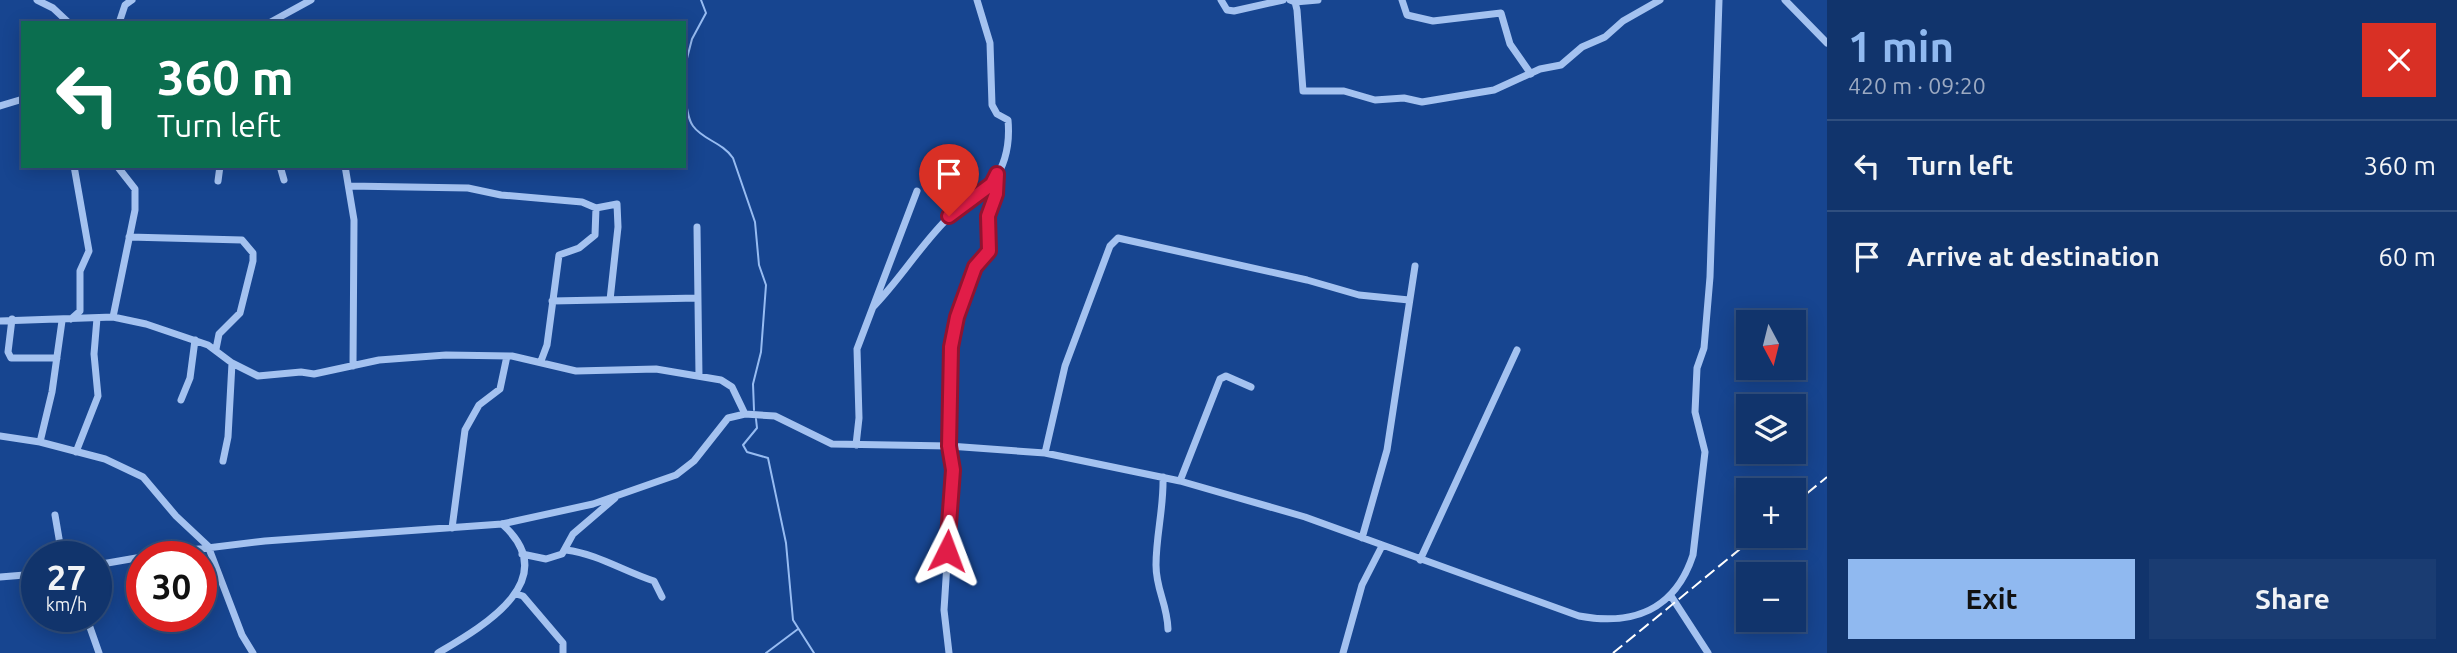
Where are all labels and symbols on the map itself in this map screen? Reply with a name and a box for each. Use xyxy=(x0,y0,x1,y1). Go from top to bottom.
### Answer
pin xyxy=(919,144,979,216)
north arrow xyxy=(1736,310,1806,380)
position arrow xyxy=(910,514,984,588)
speed limit sign: 30 xyxy=(126,541,217,632)

